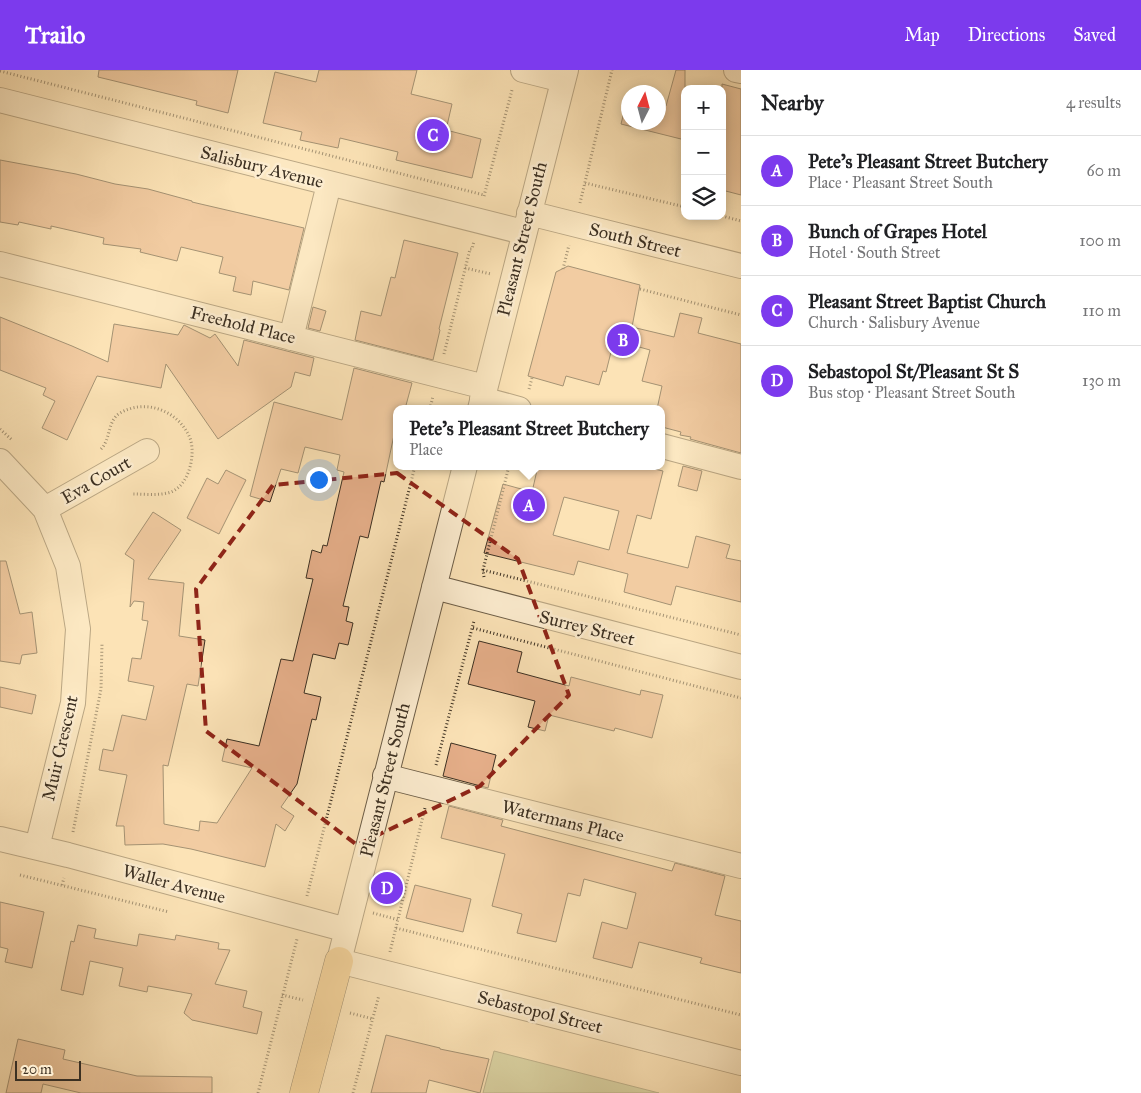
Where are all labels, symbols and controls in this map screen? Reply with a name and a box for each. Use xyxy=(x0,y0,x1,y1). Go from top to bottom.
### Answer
text: Trailo xyxy=(25,20,85,50)
text: Map xyxy=(904,24,940,46)
text: Directions xyxy=(968,24,1045,46)
text: Saved xyxy=(1073,24,1116,46)
north arrow xyxy=(621,85,666,130)
map controls xyxy=(681,85,726,220)
button: + xyxy=(681,85,726,130)
text: Nearby xyxy=(761,90,824,116)
text: 4 results xyxy=(1066,93,1121,112)
pin: C xyxy=(417,116,449,154)
button: − xyxy=(681,130,726,175)
street label: Salisbury Avenue xyxy=(198,141,326,193)
text: Pete's Pleasant Street Butchery xyxy=(808,150,1048,173)
street label: Pleasant Street South xyxy=(492,159,552,319)
text: A xyxy=(772,161,782,180)
text: 60 m xyxy=(1087,161,1121,180)
text: Place · Pleasant Street South xyxy=(808,173,993,192)
button: layers xyxy=(681,175,726,220)
street label: South Street xyxy=(587,218,684,262)
text: Bunch of Grapes Hotel xyxy=(808,220,987,243)
text: B xyxy=(772,231,782,250)
text: 100 m xyxy=(1079,231,1121,250)
text: Hotel · South Street xyxy=(808,243,941,262)
text: Pleasant Street Baptist Church xyxy=(808,290,1046,313)
street label: Freehold Place xyxy=(188,301,298,349)
text: C xyxy=(772,301,782,320)
text: 110 m xyxy=(1082,301,1121,320)
text: Church · Salisbury Avenue xyxy=(808,313,980,332)
pin: B xyxy=(607,321,639,359)
text: Sebastopol St/Pleasant St S xyxy=(808,360,1019,383)
text: D xyxy=(771,371,783,390)
text: 130 m xyxy=(1082,371,1121,390)
text: Bus stop · Pleasant Street South xyxy=(808,383,1015,402)
popup xyxy=(393,405,665,470)
text: Pete's Pleasant Street Butchery xyxy=(409,417,649,440)
text: Place xyxy=(409,440,443,459)
street label: Eva Court xyxy=(57,451,135,509)
your location xyxy=(306,467,332,493)
pin: A xyxy=(513,486,545,524)
street label: Surrey Street xyxy=(537,606,638,651)
street label: Muir Crescent xyxy=(37,692,83,803)
street label: Pleasant Street South xyxy=(355,700,415,860)
street label: Watermans Place xyxy=(500,795,626,847)
street label: Waller Avenue xyxy=(120,860,228,908)
pin: D xyxy=(371,869,403,907)
street label: Sebastopol Street xyxy=(475,986,605,1038)
scale bar xyxy=(15,1058,81,1081)
text: 20 m xyxy=(22,1061,52,1078)

